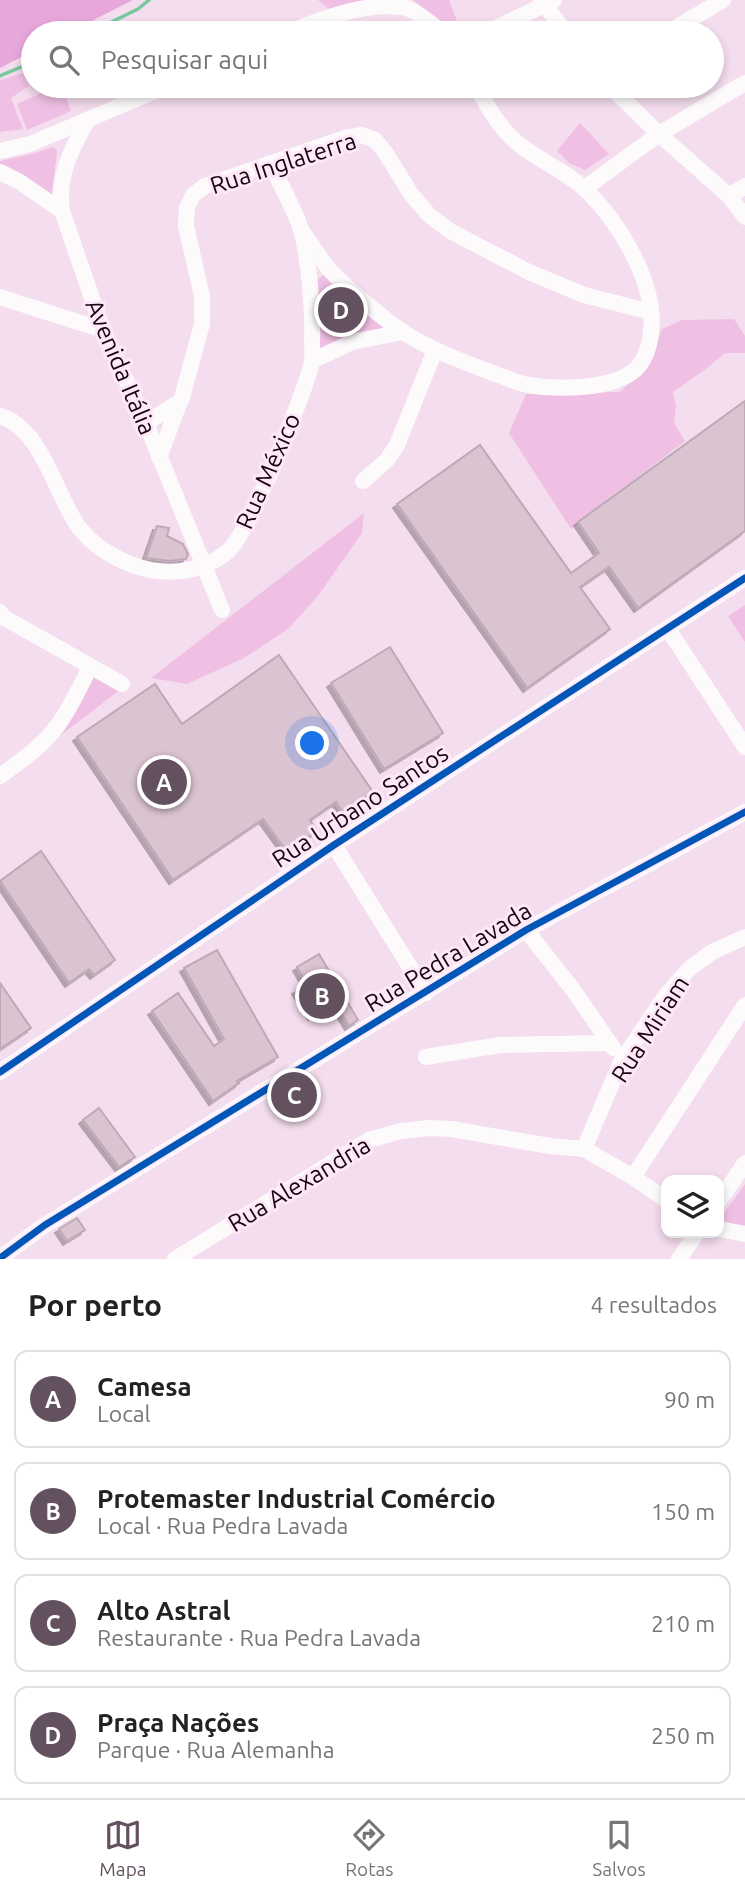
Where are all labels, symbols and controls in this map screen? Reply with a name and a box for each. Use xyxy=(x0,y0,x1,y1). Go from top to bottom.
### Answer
search box xyxy=(21,21,724,98)
icon: search xyxy=(45,41,83,79)
text: Pesquisar aqui xyxy=(101,45,268,74)
street label: Rua Inglaterra xyxy=(207,127,359,199)
pin: D xyxy=(318,284,364,336)
street label: Avenida Itália xyxy=(80,295,162,439)
street label: Rua México xyxy=(231,409,305,533)
your location xyxy=(295,726,329,760)
street label: Rua Urbano Santos xyxy=(267,739,453,873)
pin: A xyxy=(141,756,187,808)
street label: Rua Pedra Lavada xyxy=(360,897,536,1017)
pin: B xyxy=(299,970,345,1022)
street label: Rua Miriam xyxy=(606,971,694,1087)
pin: C xyxy=(271,1069,317,1121)
street label: Rua Alexandria xyxy=(223,1131,375,1237)
map controls xyxy=(661,1175,724,1238)
button: layers xyxy=(661,1175,724,1238)
text: Por perto xyxy=(28,1288,162,1322)
text: 4 resultados xyxy=(591,1292,717,1317)
text: Camesa xyxy=(97,1372,192,1401)
text: A xyxy=(45,1387,61,1412)
text: 90 m xyxy=(664,1387,715,1412)
text: Local xyxy=(97,1401,151,1426)
text: Protemaster Industrial Comércio xyxy=(97,1484,496,1513)
text: B xyxy=(45,1499,61,1524)
text: 150 m xyxy=(651,1499,715,1524)
text: Local · Rua Pedra Lavada xyxy=(97,1513,348,1538)
text: Alto Astral xyxy=(97,1596,230,1625)
text: C xyxy=(46,1611,60,1636)
text: 210 m xyxy=(651,1611,715,1636)
text: Restaurante · Rua Pedra Lavada xyxy=(97,1625,421,1650)
text: Praça Nações xyxy=(97,1708,259,1737)
text: D xyxy=(45,1723,61,1748)
text: 250 m xyxy=(651,1723,715,1748)
text: Parque · Rua Alemanha xyxy=(97,1737,335,1762)
tab: Mapa xyxy=(99,1816,147,1880)
tab: Rotas xyxy=(345,1816,394,1880)
tab: Salvos xyxy=(592,1816,646,1880)

